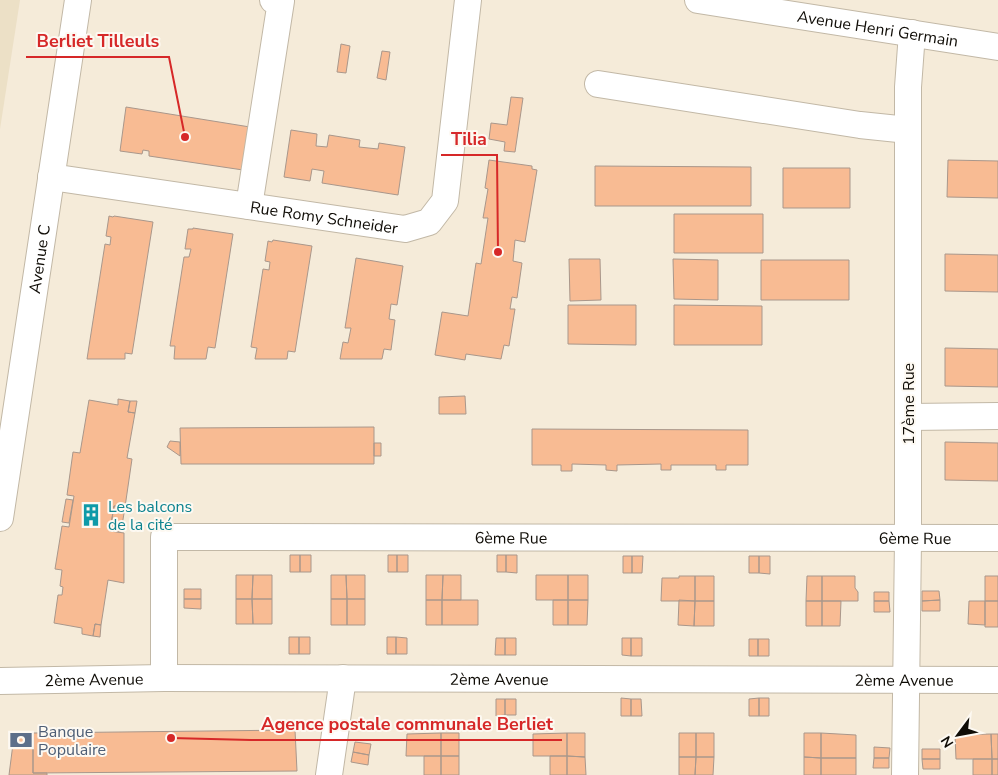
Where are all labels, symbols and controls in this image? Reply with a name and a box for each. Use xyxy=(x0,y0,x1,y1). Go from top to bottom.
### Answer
street label: Avenue Henri Germain xyxy=(796,6,960,53)
callout: Berliet Tilleuls xyxy=(26,24,169,57)
text: Berliet Tilleuls xyxy=(37,29,160,53)
callout: Tilia xyxy=(441,122,497,155)
text: Tilia xyxy=(451,127,487,151)
street label: Rue Romy Schneider xyxy=(249,196,400,240)
street label: Avenue C xyxy=(24,223,56,295)
street label: 17ème Rue xyxy=(898,363,920,445)
place label: Les balcons de la cité xyxy=(108,496,192,536)
building icon: Les balcons de la cité xyxy=(78,502,104,528)
street label: 6ème Rue xyxy=(475,527,547,549)
street label: 6ème Rue xyxy=(879,528,951,550)
street label: 2ème Avenue xyxy=(44,668,144,692)
street label: 2ème Avenue xyxy=(449,669,548,691)
street label: 2ème Avenue xyxy=(854,670,953,692)
callout: Agence postale communale Berliet xyxy=(251,707,562,740)
north arrow xyxy=(933,710,983,760)
text: Agence postale communale Berliet xyxy=(261,712,553,736)
place label: Banque Populaire xyxy=(38,721,106,761)
bank icon: Banque Populaire xyxy=(8,727,34,753)
text: N xyxy=(937,732,958,751)

